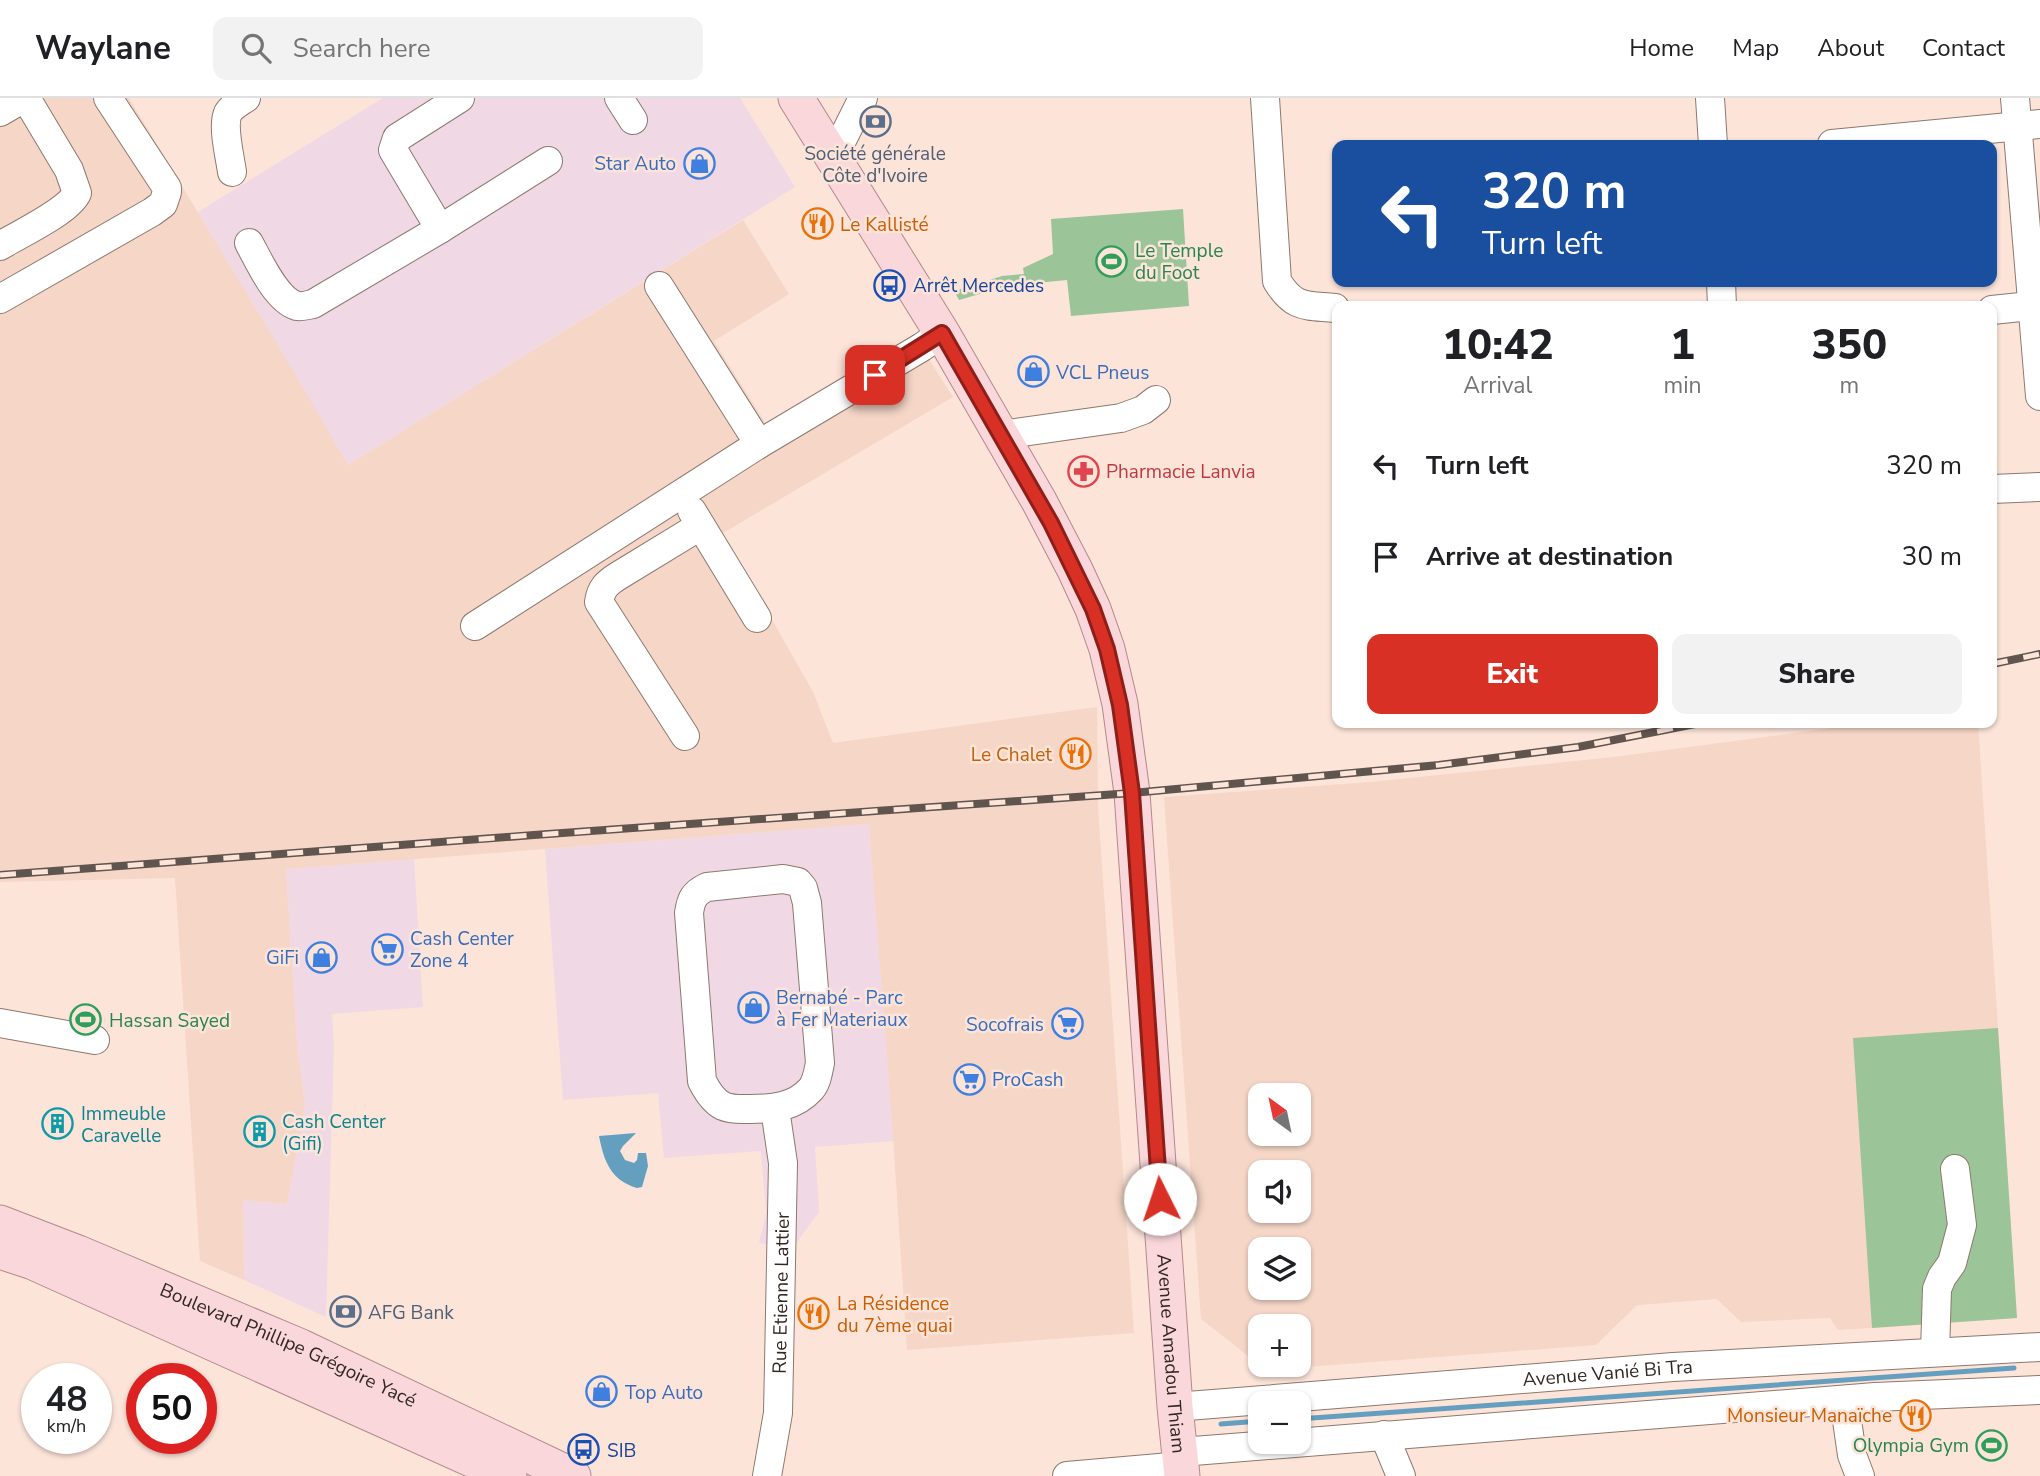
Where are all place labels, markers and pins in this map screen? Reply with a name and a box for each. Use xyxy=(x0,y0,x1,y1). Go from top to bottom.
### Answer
bank icon: Société générale Côte d'Ivoire xyxy=(858,105,892,139)
place label: Société générale Côte d'Ivoire xyxy=(804,141,946,189)
shop icon: Star Auto xyxy=(682,146,716,180)
place label: Star Auto xyxy=(594,151,676,177)
restaurant icon: Le Kallisté xyxy=(800,207,834,241)
place label: Le Kallisté xyxy=(840,212,929,238)
place label: Le Temple du Foot xyxy=(1135,238,1223,286)
sports icon: Le Temple du Foot xyxy=(1095,244,1129,278)
bus stop icon: Arrêt Mercedes xyxy=(873,268,907,302)
place label: Arrêt Mercedes xyxy=(913,273,1044,299)
pin xyxy=(845,345,905,405)
shop icon: VCL Pneus xyxy=(1016,355,1050,389)
place label: VCL Pneus xyxy=(1055,360,1149,386)
pharmacy icon: Pharmacie Lanvia xyxy=(1066,454,1100,488)
place label: Pharmacie Lanvia xyxy=(1106,459,1256,485)
restaurant icon: Le Chalet xyxy=(1058,737,1092,771)
place label: Le Chalet xyxy=(971,742,1052,768)
place label: Cash Center Zone 4 xyxy=(410,926,514,974)
supermarket icon: Cash Center Zone 4 xyxy=(370,932,404,966)
shop icon: GiFi xyxy=(305,940,339,974)
place label: GiFi xyxy=(266,945,299,971)
place label: Bernabé - Parc à Fer Materiaux xyxy=(776,985,908,1033)
shop icon: Bernabé - Parc à Fer Materiaux xyxy=(736,991,770,1025)
sports icon: Hassan Sayed xyxy=(69,1003,103,1037)
supermarket icon: Socofrais xyxy=(1050,1007,1084,1041)
place label: Hassan Sayed xyxy=(109,1008,230,1034)
place label: Socofrais xyxy=(966,1012,1044,1038)
supermarket icon: ProCash xyxy=(952,1062,986,1096)
place label: ProCash xyxy=(992,1067,1064,1093)
place label: Immeuble Caravelle xyxy=(81,1101,166,1149)
building icon: Immeuble Caravelle xyxy=(41,1107,75,1141)
place label: Cash Center (Gifi) xyxy=(282,1109,386,1157)
building icon: Cash Center (Gifi) xyxy=(242,1115,276,1149)
place label: La Résidence du 7ème quai xyxy=(837,1291,953,1339)
bank icon: AFG Bank xyxy=(328,1295,362,1329)
restaurant icon: La Résidence du 7ème quai xyxy=(797,1297,831,1331)
place label: AFG Bank xyxy=(368,1300,454,1326)
shop icon: Top Auto xyxy=(585,1375,619,1409)
place label: Top Auto xyxy=(625,1380,703,1406)
restaurant icon: Monsieur Manaïche xyxy=(1898,1398,1932,1432)
place label: Monsieur Manaïche xyxy=(1727,1403,1892,1429)
sports icon: Olympia Gym xyxy=(1975,1428,2009,1462)
bus stop icon: SIB xyxy=(567,1433,601,1467)
place label: Olympia Gym xyxy=(1853,1433,1969,1459)
place label: SIB xyxy=(607,1438,636,1464)

